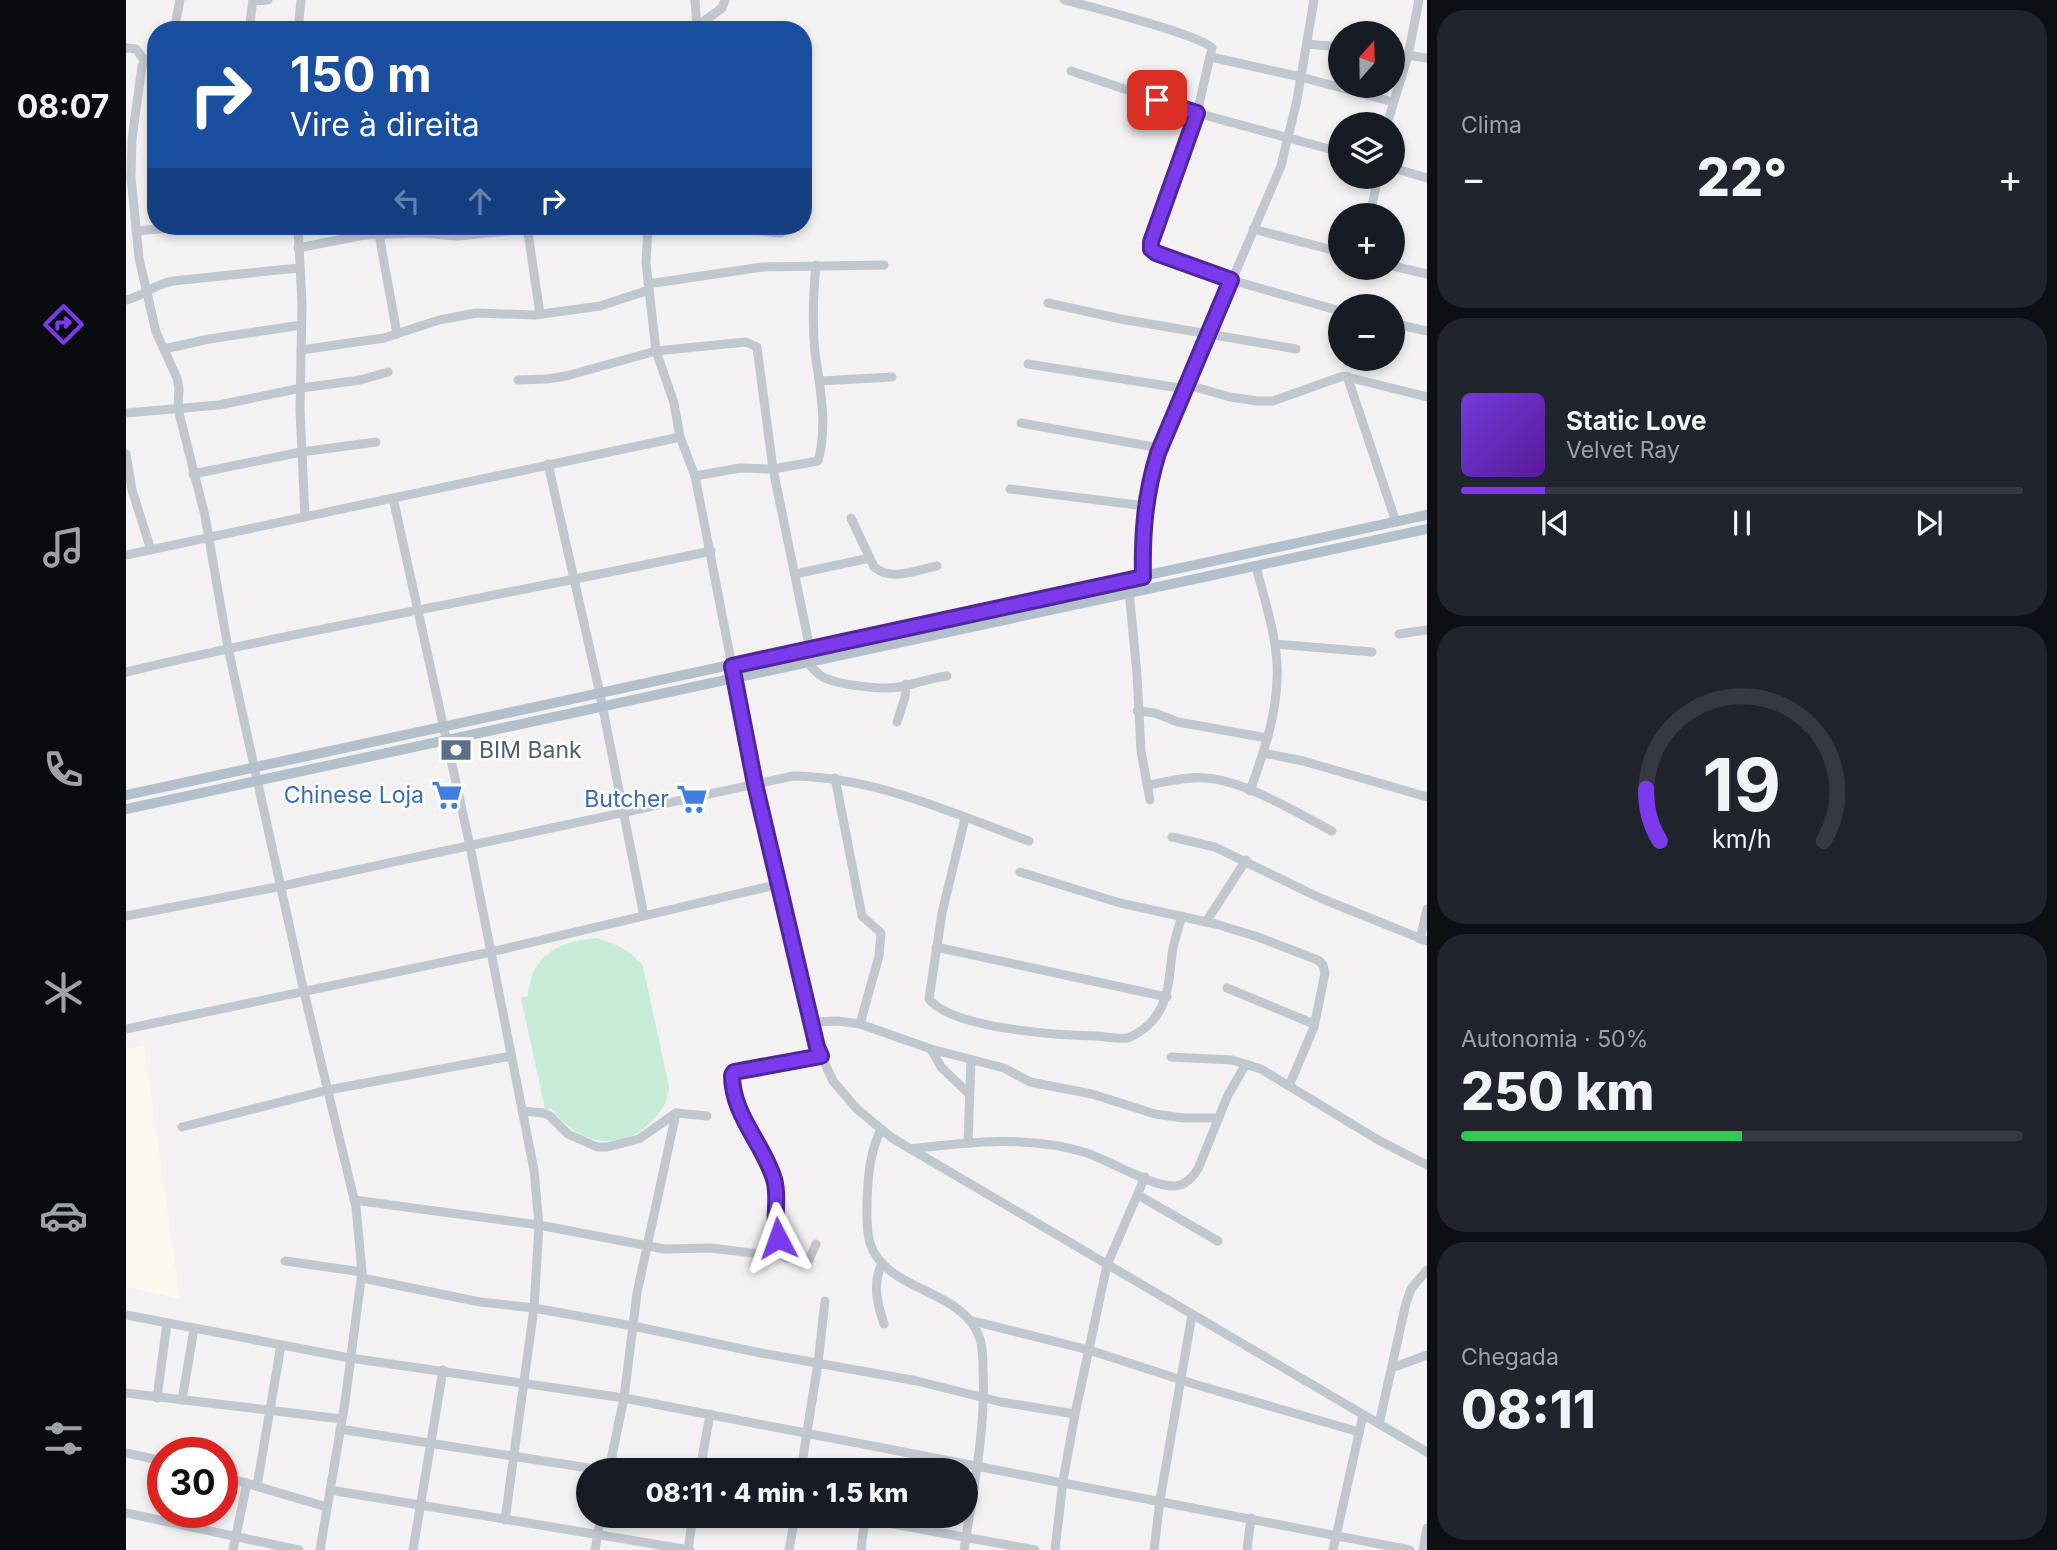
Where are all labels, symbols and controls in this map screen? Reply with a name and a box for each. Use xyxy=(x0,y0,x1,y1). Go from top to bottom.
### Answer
north arrow xyxy=(1328,21,1405,98)
map controls xyxy=(1328,21,1405,371)
text: 150 m xyxy=(290,45,432,104)
icon: right xyxy=(175,49,266,140)
pin xyxy=(1127,70,1187,130)
icon: arrive xyxy=(1138,81,1176,119)
text: 08:07 xyxy=(17,87,109,126)
text: Vire à direita xyxy=(290,105,480,144)
text: Clima xyxy=(1461,111,1522,139)
button: layers xyxy=(1328,112,1405,189)
text: 22° xyxy=(1697,146,1787,209)
text: − xyxy=(1461,155,1486,201)
text: + xyxy=(1998,155,2023,201)
icon: left xyxy=(388,182,426,220)
icon: ahead xyxy=(461,182,499,220)
icon: right xyxy=(534,182,572,220)
button: + xyxy=(1328,203,1405,280)
button: − xyxy=(1328,294,1405,371)
icon: directions xyxy=(39,300,88,349)
text: Static Love xyxy=(1566,405,1707,436)
text: Velvet Ray xyxy=(1566,436,1680,464)
icon: previous xyxy=(1536,504,1574,542)
icon: pause xyxy=(1723,504,1761,542)
icon: next xyxy=(1910,504,1948,542)
icon: music xyxy=(39,523,88,572)
bank icon: BIM Bank xyxy=(439,733,473,767)
place label: BIM Bank xyxy=(479,736,582,764)
text: 19 xyxy=(1703,740,1781,829)
icon: phone xyxy=(39,745,88,794)
supermarket icon: Chinese Loja xyxy=(430,778,464,812)
place label: Chinese Loja xyxy=(284,781,424,809)
supermarket icon: Butcher xyxy=(675,782,709,816)
place label: Butcher xyxy=(584,785,669,813)
text: km/h xyxy=(1712,824,1772,854)
icon: climate xyxy=(39,968,88,1017)
text: Autonomia · 50% xyxy=(1461,1025,1648,1053)
text: 250 km xyxy=(1461,1060,1654,1123)
icon: car xyxy=(39,1191,88,1240)
position arrow xyxy=(741,1201,815,1275)
text: Chegada xyxy=(1461,1343,1559,1371)
text: 08:11 xyxy=(1461,1378,1596,1441)
icon: filters xyxy=(39,1414,88,1463)
speed limit sign: 30 xyxy=(147,1437,238,1528)
text: 08:11 · 4 min · 1.5 km xyxy=(646,1477,908,1508)

